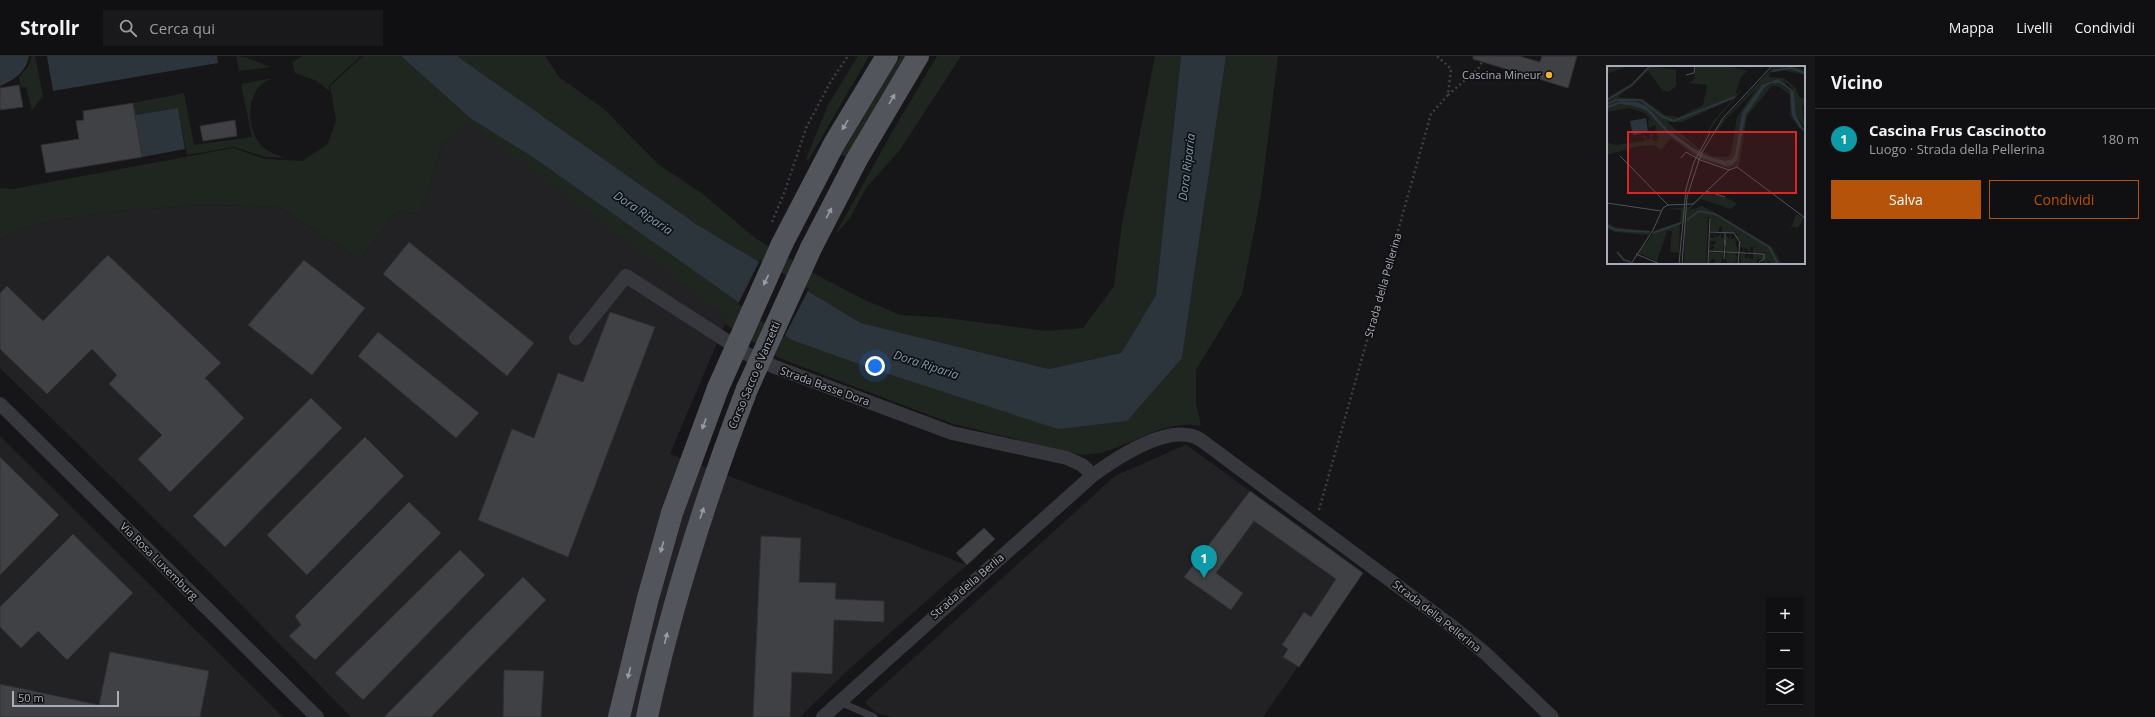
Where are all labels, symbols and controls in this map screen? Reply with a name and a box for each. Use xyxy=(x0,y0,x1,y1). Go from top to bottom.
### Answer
search box xyxy=(103,10,383,46)
text: Strollr xyxy=(20,15,79,41)
icon: search xyxy=(117,17,139,39)
text: Cerca qui xyxy=(149,18,215,38)
text: Mappa xyxy=(1949,18,1994,37)
text: Livelli xyxy=(2016,18,2052,37)
text: Condividi xyxy=(2074,18,2135,37)
inset map xyxy=(1607,66,1805,264)
place label: Cascina Mineur xyxy=(1462,67,1541,82)
marker: Cascina Mineur xyxy=(1544,70,1554,80)
text: Vicino xyxy=(1831,71,1883,94)
one-way arrow xyxy=(888,93,895,105)
one-way arrow xyxy=(842,119,849,131)
text: Cascina Frus Cascinotto xyxy=(1869,120,2046,140)
text: 1 xyxy=(1840,130,1848,148)
text: 180 m xyxy=(2101,130,2139,148)
water label: Dora Riparia xyxy=(1174,132,1199,202)
text: Luogo · Strada della Pellerina xyxy=(1869,140,2045,158)
button: Salva xyxy=(1831,180,1981,219)
button: Condividi xyxy=(1989,180,2139,219)
water label: Dora Riparia xyxy=(611,187,676,239)
one-way arrow xyxy=(825,207,832,219)
street label: Strada della Pellerina xyxy=(1360,231,1405,339)
one-way arrow xyxy=(763,274,769,285)
street label: Corso Sacco e Vanzetti xyxy=(724,319,783,431)
water label: Dora Riparia xyxy=(891,346,961,383)
your location xyxy=(865,356,885,376)
street label: Strada Basse Dora xyxy=(778,362,872,409)
one-way arrow xyxy=(701,419,707,431)
one-way arrow xyxy=(699,507,705,519)
street label: Via Rosa Luxemburg xyxy=(117,518,202,603)
one-way arrow xyxy=(659,541,665,553)
pin: 1 xyxy=(1191,545,1217,578)
street label: Strada della Berlia xyxy=(927,549,1007,622)
street label: Strada della Pellerina xyxy=(1390,576,1485,655)
map controls xyxy=(1767,597,1803,705)
button: + xyxy=(1767,597,1803,633)
one-way arrow xyxy=(663,632,669,644)
button: − xyxy=(1767,633,1803,669)
one-way arrow xyxy=(625,667,631,679)
button: layers xyxy=(1767,669,1803,705)
scale bar xyxy=(12,689,119,708)
text: 50 m xyxy=(18,690,44,705)

